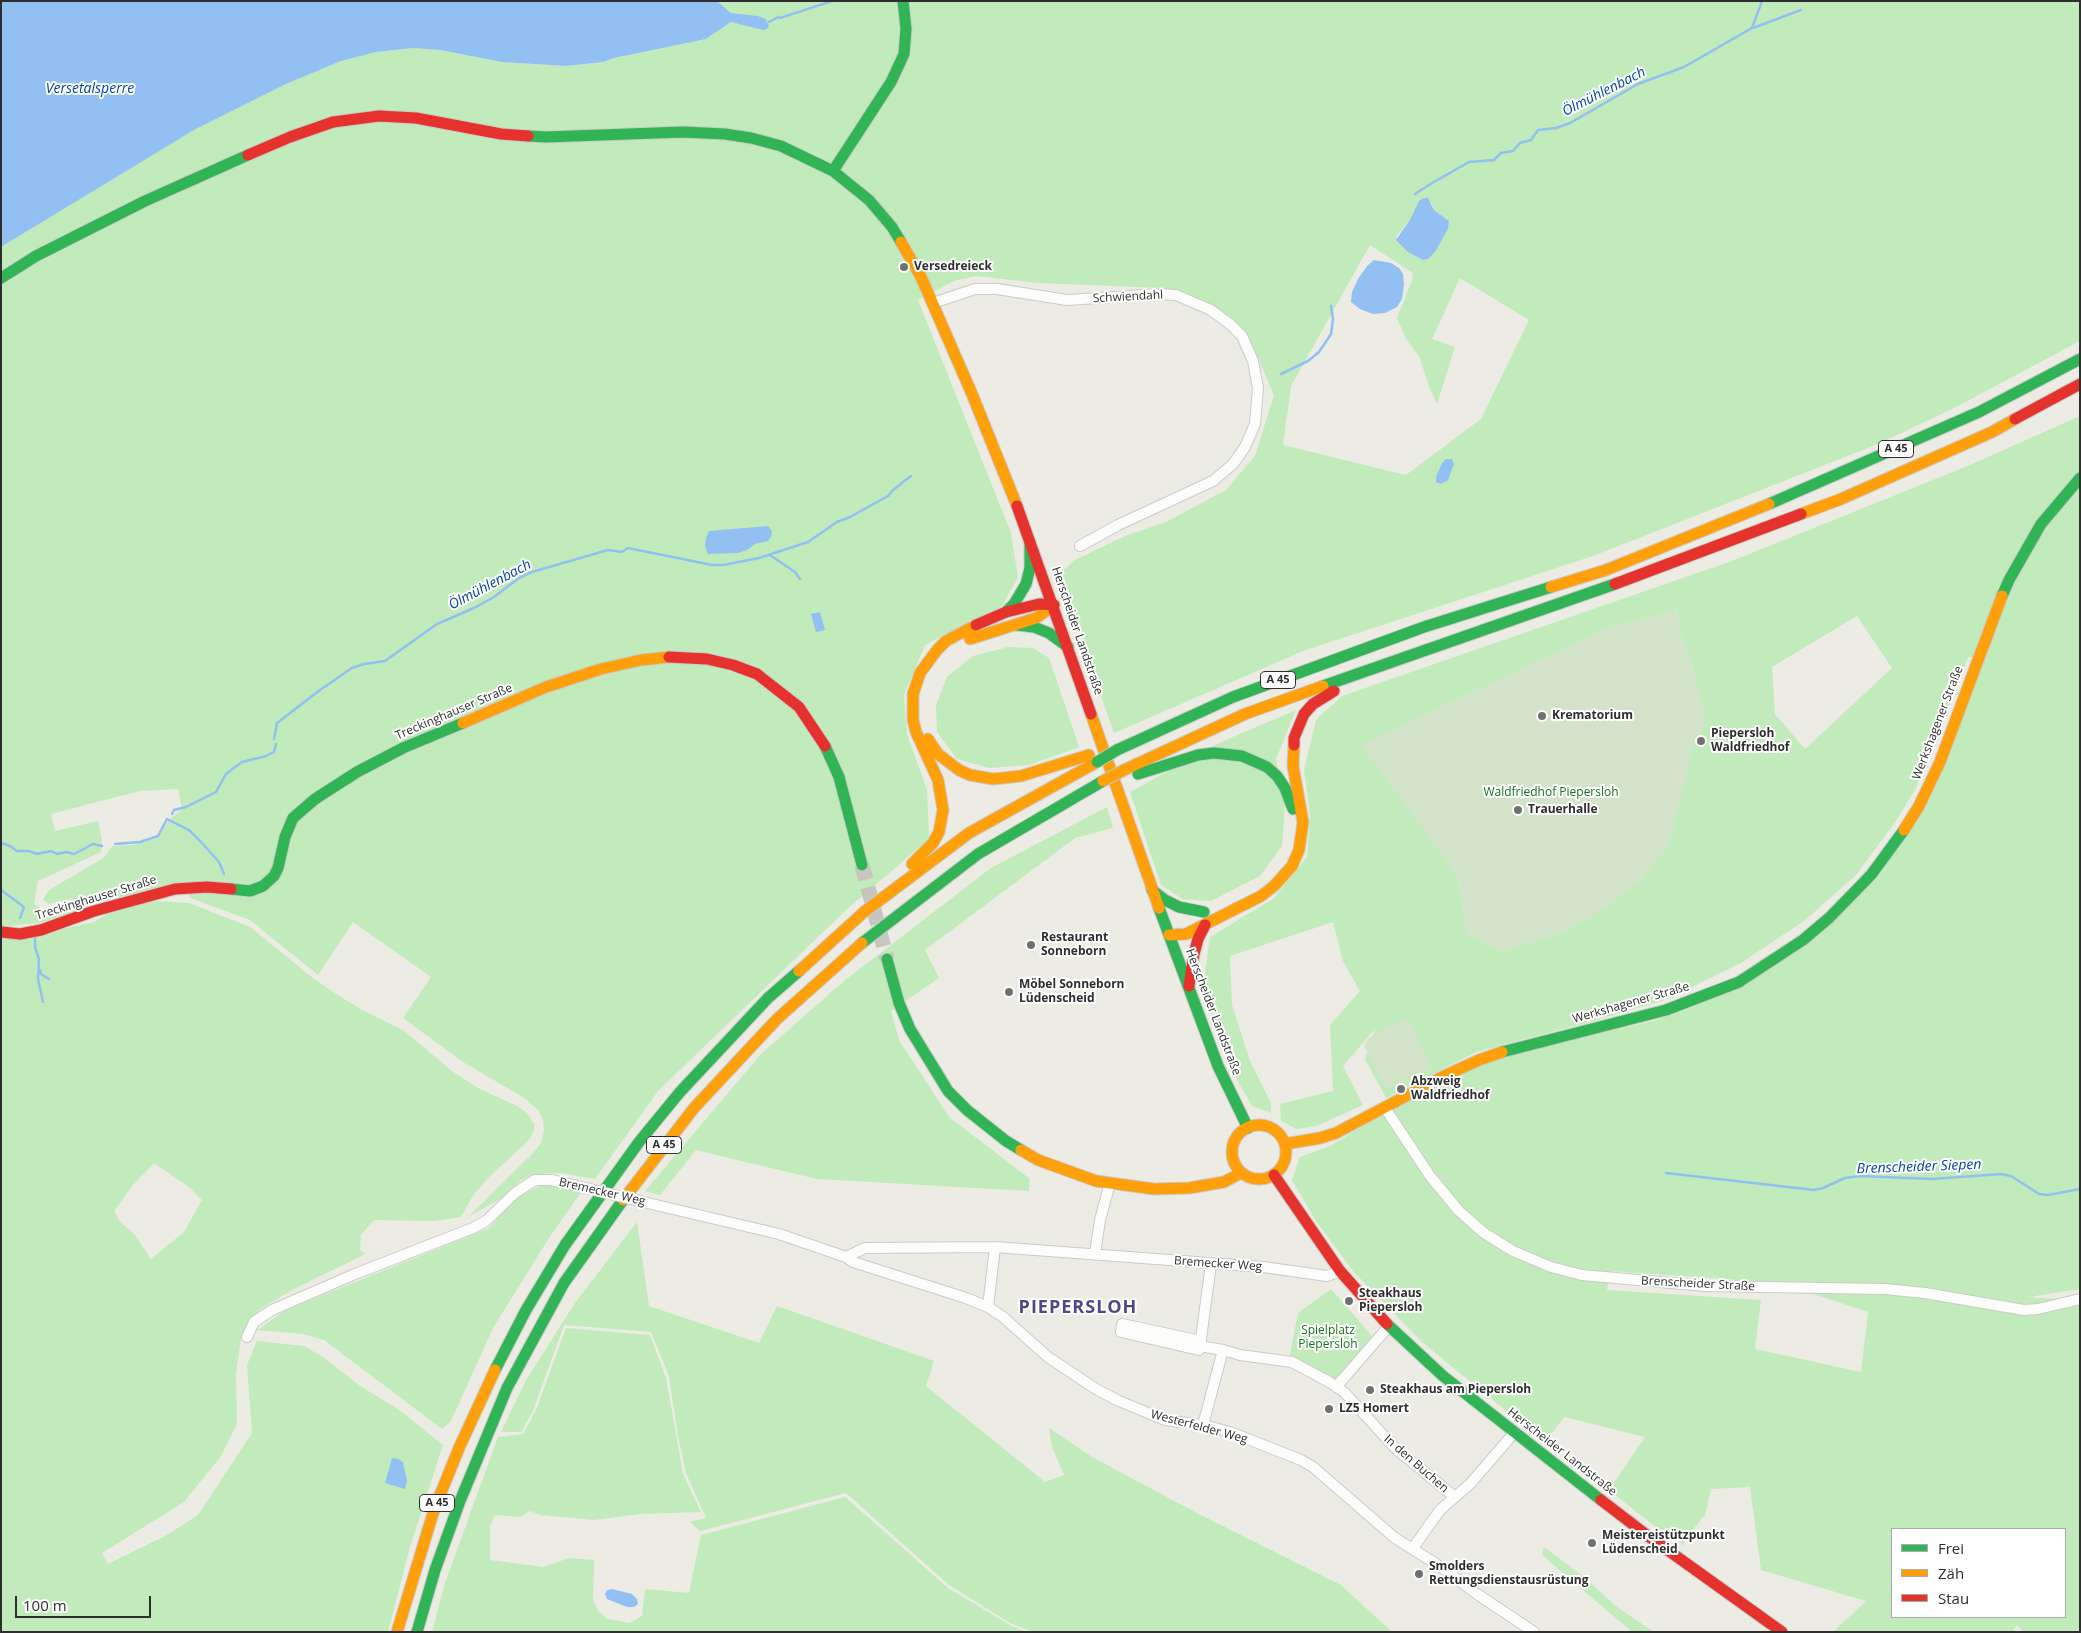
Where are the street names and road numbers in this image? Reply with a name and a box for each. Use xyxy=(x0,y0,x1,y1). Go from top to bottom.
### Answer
street label: Schwiendahl xyxy=(1092,288,1164,306)
road number: A 45 xyxy=(1878,440,1914,458)
street label: Herscheider Landstraße xyxy=(1048,565,1106,697)
street label: Werkshagener Straße xyxy=(1910,664,1966,782)
road number: A 45 xyxy=(1260,672,1296,688)
street label: Treckinghauser Straße xyxy=(393,681,515,743)
street label: Treckinghauser Straße xyxy=(34,873,158,923)
street label: Herscheider Landstraße xyxy=(1182,947,1244,1077)
street label: Werkshagener Straße xyxy=(1571,979,1691,1027)
road number: A 45 xyxy=(646,1136,682,1154)
street label: Bremecker Weg xyxy=(557,1175,647,1209)
street label: Bremecker Weg xyxy=(1173,1254,1263,1274)
street label: Brenscheider Straße xyxy=(1641,1274,1755,1294)
street label: Herscheider Landstraße xyxy=(1505,1405,1619,1499)
street label: Westerfelder Weg xyxy=(1149,1407,1249,1447)
street label: In den Buchen xyxy=(1381,1432,1451,1496)
road number: A 45 xyxy=(420,1495,454,1512)

